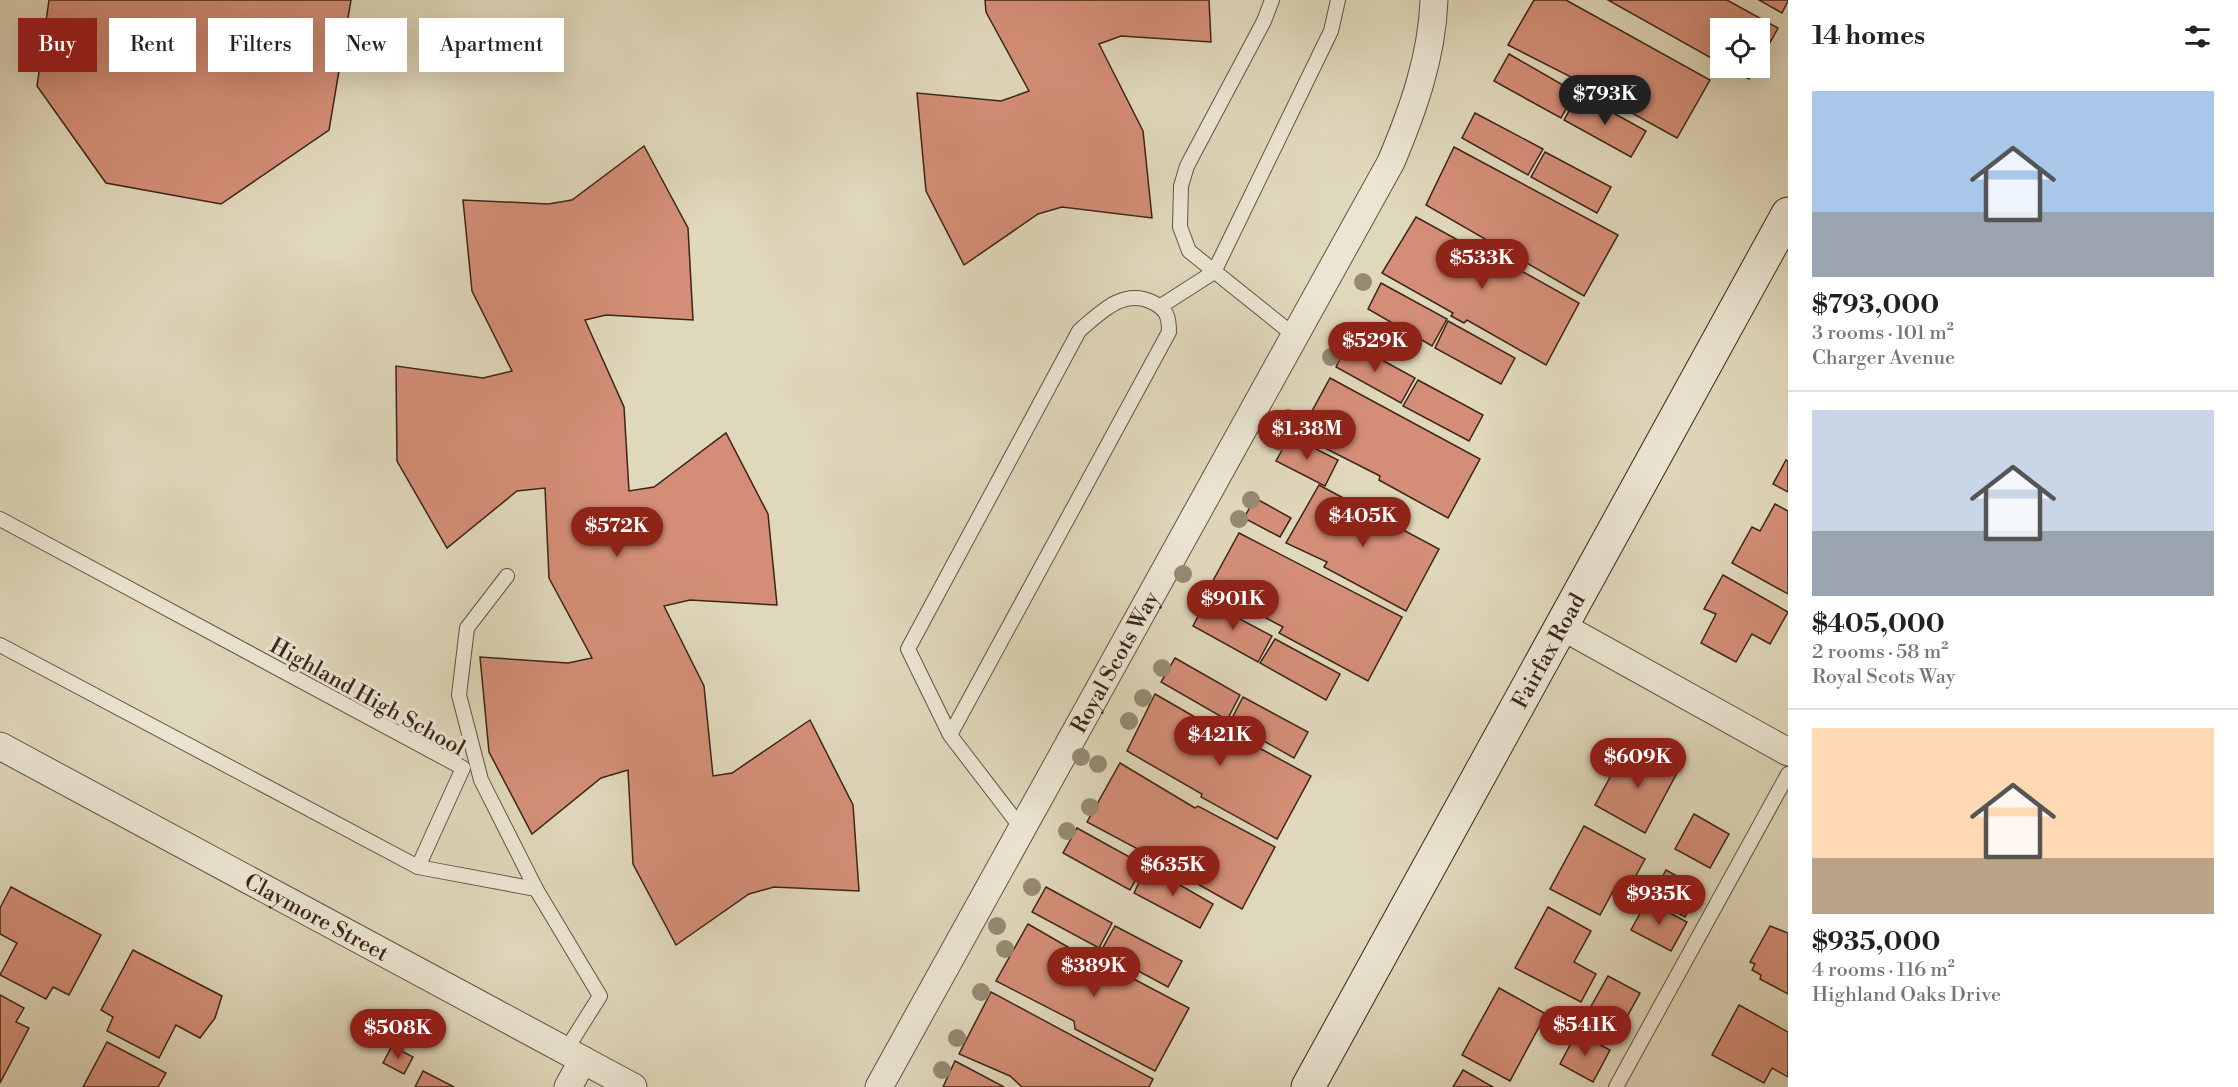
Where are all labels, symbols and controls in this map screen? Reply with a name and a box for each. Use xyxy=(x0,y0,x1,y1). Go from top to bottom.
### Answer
chip: Buy xyxy=(18,18,97,72)
chip: Rent xyxy=(109,18,196,72)
chip: Filters xyxy=(208,18,313,72)
chip: New xyxy=(325,18,407,72)
chip: Apartment xyxy=(419,18,564,72)
map controls xyxy=(1710,18,1770,78)
button: locate xyxy=(1710,18,1770,78)
text: 14 homes xyxy=(1812,20,1925,52)
icon: filters xyxy=(2181,20,2214,53)
pin: $793K xyxy=(1563,75,1647,126)
text: $793K xyxy=(1573,82,1637,107)
icon: home xyxy=(1959,130,2067,238)
pin: $533K xyxy=(1440,239,1524,290)
text: $533K xyxy=(1450,246,1514,271)
text: $793,000 xyxy=(1812,289,1939,321)
text: 3 rooms · 101 m² xyxy=(1812,321,1954,346)
pin: $529K xyxy=(1333,322,1417,373)
text: $529K xyxy=(1342,329,1408,354)
text: Charger Avenue xyxy=(1812,346,1955,371)
pin: $1.38M xyxy=(1258,410,1356,461)
text: $1.38M xyxy=(1272,417,1342,442)
icon: home xyxy=(1959,449,2067,557)
pin: $405K xyxy=(1321,497,1405,548)
text: $405K xyxy=(1329,504,1397,529)
pin: $572K xyxy=(575,507,659,558)
text: $572K xyxy=(585,514,649,539)
pin: $901K xyxy=(1191,580,1275,631)
street label: Royal Scots Way xyxy=(1066,587,1166,738)
text: $901K xyxy=(1201,587,1265,612)
street label: Fairfax Road xyxy=(1507,589,1592,714)
text: $405,000 xyxy=(1812,608,1945,640)
street label: Highland High School xyxy=(265,632,470,762)
text: 2 rooms · 58 m² xyxy=(1812,640,1948,665)
text: Royal Scots Way xyxy=(1812,665,1955,690)
pin: $421K xyxy=(1178,716,1262,767)
text: $421K xyxy=(1188,723,1252,748)
pin: $609K xyxy=(1596,738,1680,789)
text: $609K xyxy=(1604,745,1672,770)
icon: home xyxy=(1959,767,2067,875)
pin: $635K xyxy=(1131,846,1215,897)
text: $635K xyxy=(1140,853,1206,878)
street label: Claymore Street xyxy=(239,868,393,968)
pin: $935K xyxy=(1617,875,1701,926)
text: $935K xyxy=(1626,882,1692,907)
text: $935,000 xyxy=(1812,926,1940,958)
pin: $389K xyxy=(1052,947,1136,998)
text: $389K xyxy=(1061,954,1127,979)
text: 4 rooms · 116 m² xyxy=(1812,958,1955,983)
text: Highland Oaks Drive xyxy=(1812,983,2001,1008)
pin: $541K xyxy=(1543,1006,1627,1057)
pin: $508K xyxy=(356,1009,440,1060)
text: $541K xyxy=(1553,1013,1617,1038)
text: $508K xyxy=(364,1016,432,1041)

